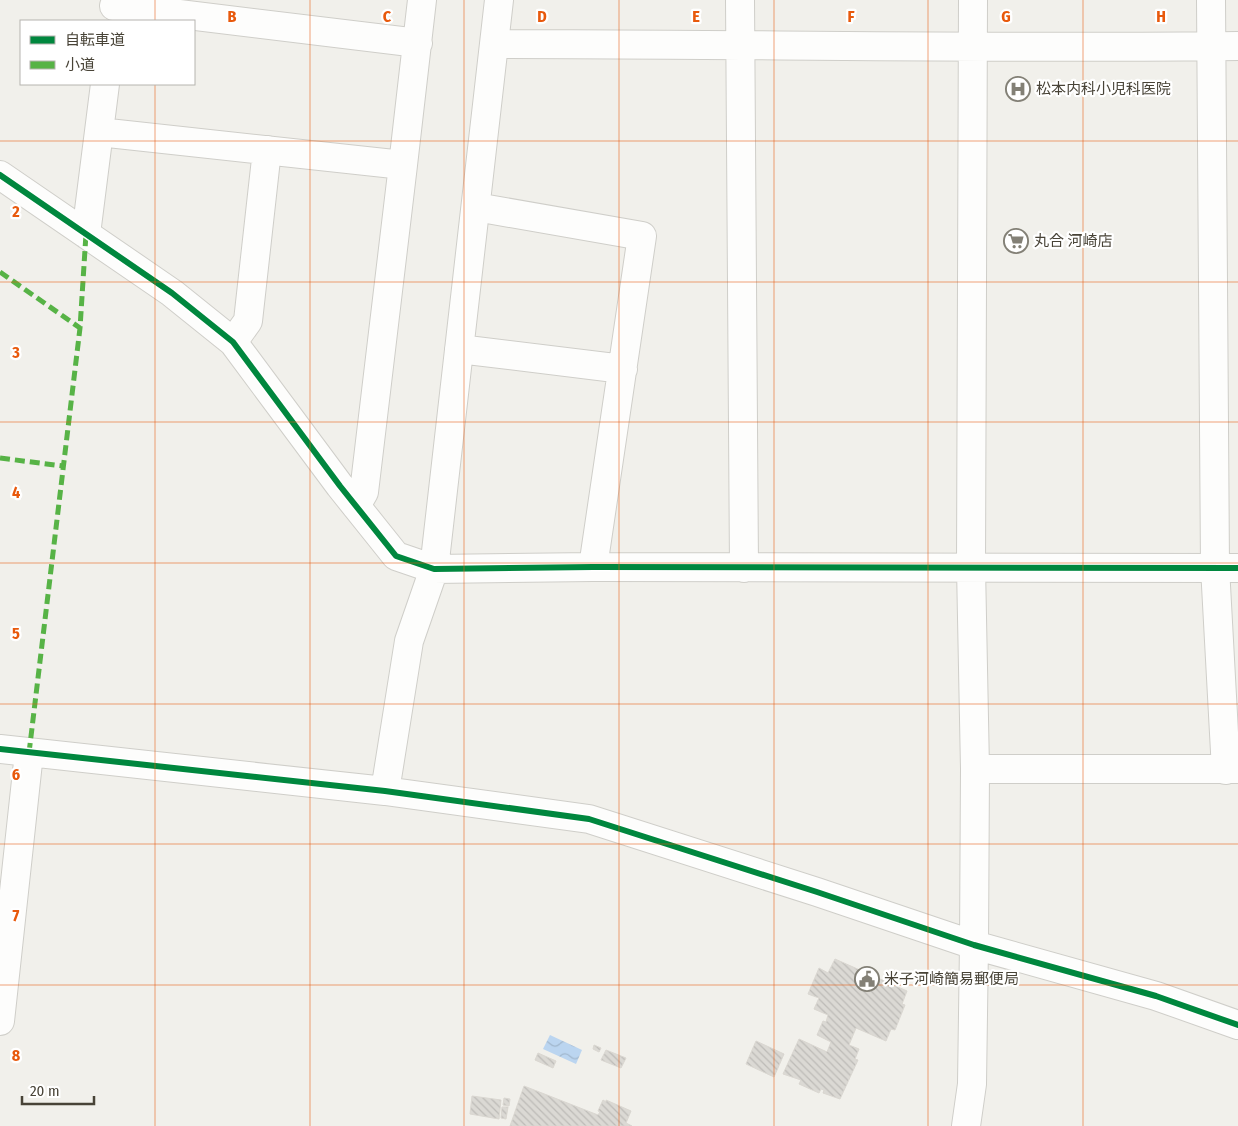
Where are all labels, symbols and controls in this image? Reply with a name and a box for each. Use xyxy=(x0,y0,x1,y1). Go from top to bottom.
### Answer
text: B xyxy=(228,7,237,26)
text: C xyxy=(383,7,392,26)
text: D xyxy=(537,7,547,26)
text: E xyxy=(692,7,700,26)
text: F xyxy=(847,7,855,26)
text: G xyxy=(1001,7,1011,26)
text: H xyxy=(1156,7,1166,26)
legend xyxy=(20,20,195,85)
text: 自転車道 xyxy=(65,31,125,49)
text: 小道 xyxy=(65,56,95,74)
hospital icon: 松本内科小児科医院 xyxy=(1005,76,1031,102)
place label: 松本内科小児科医院 xyxy=(1036,80,1171,98)
text: 2 xyxy=(11,202,20,221)
supermarket icon: 丸合 河崎店 xyxy=(1003,228,1029,254)
place label: 丸合 河崎店 xyxy=(1034,232,1113,250)
text: 3 xyxy=(11,343,20,362)
text: 4 xyxy=(12,483,20,502)
text: 5 xyxy=(12,624,20,643)
text: 6 xyxy=(12,765,20,784)
text: 7 xyxy=(13,906,20,925)
public building icon: 米子河崎簡易郵便局 xyxy=(854,966,880,992)
place label: 米子河崎簡易郵便局 xyxy=(884,970,1019,988)
text: 8 xyxy=(12,1046,21,1065)
scale bar xyxy=(22,1074,95,1106)
text: 20 m xyxy=(30,1082,60,1100)

